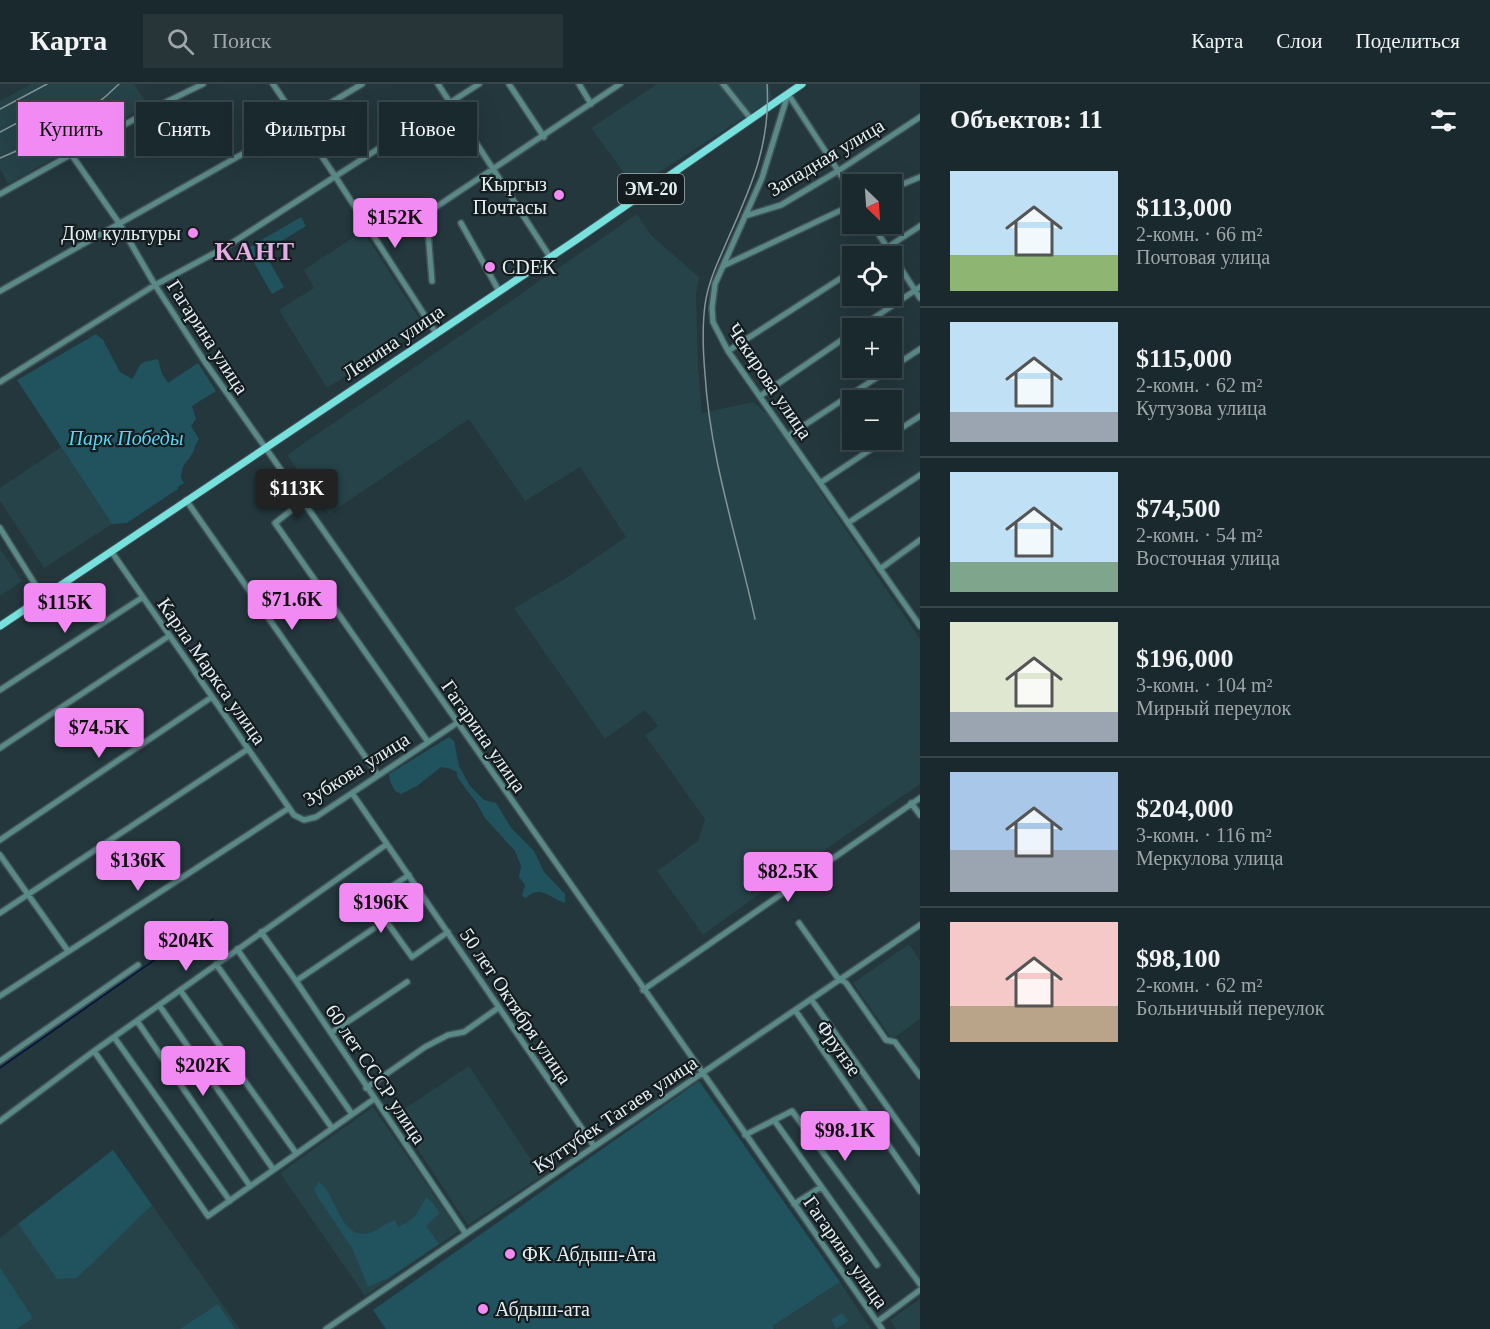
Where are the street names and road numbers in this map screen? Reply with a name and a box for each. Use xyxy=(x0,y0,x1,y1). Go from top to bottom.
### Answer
street label: Западная улица xyxy=(764,114,889,201)
road number: ЭМ-20 xyxy=(618,174,684,204)
street label: Гагарина улица xyxy=(162,276,253,399)
street label: Ленина улица xyxy=(338,300,449,385)
street label: Чекирова улица xyxy=(722,319,817,444)
street label: Карла Маркса улица xyxy=(152,594,271,749)
street label: Гагарина улица xyxy=(436,676,531,797)
street label: Зубкова улица xyxy=(299,728,414,811)
street label: 50 лет Октября улица xyxy=(455,924,576,1089)
street label: 60 лет СССР улица xyxy=(320,1000,431,1148)
street label: Фрунзе xyxy=(811,1016,866,1081)
street label: Куттубек Тагаев улица xyxy=(529,1051,702,1178)
street label: Гагарина улица xyxy=(798,1192,893,1313)

